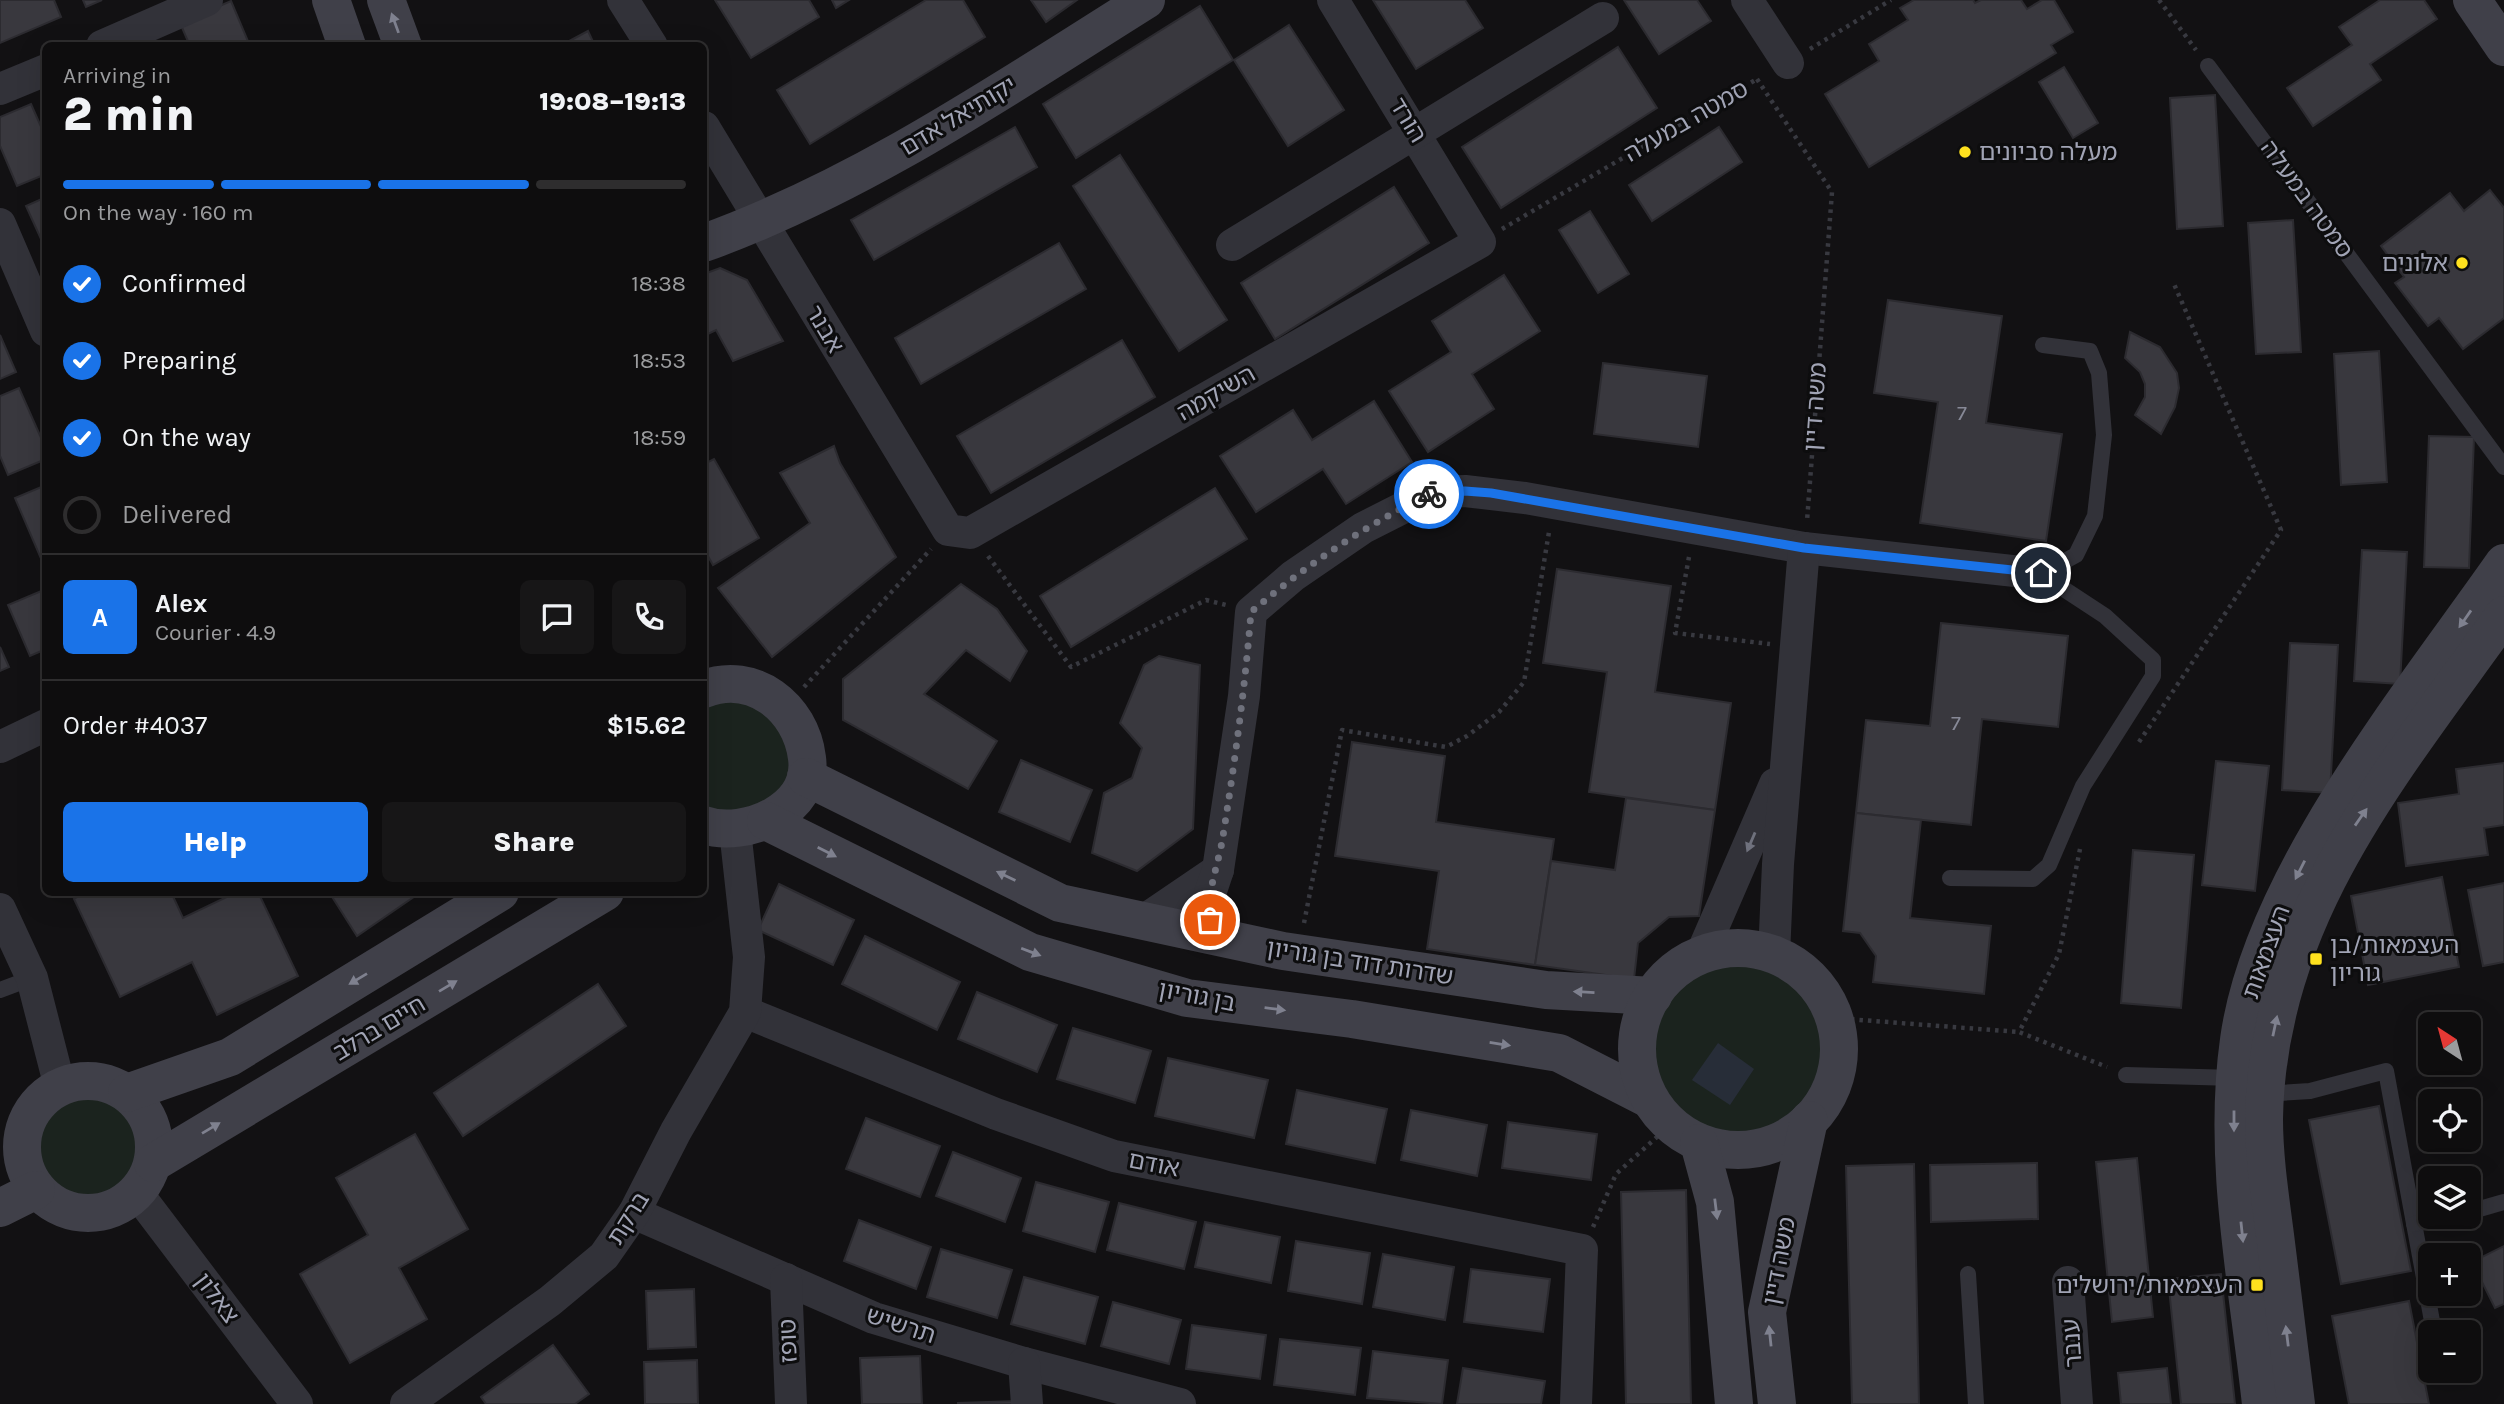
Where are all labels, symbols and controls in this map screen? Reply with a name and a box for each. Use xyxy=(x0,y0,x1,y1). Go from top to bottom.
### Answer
one-way arrow xyxy=(389,12,400,33)
text: Arriving in xyxy=(63,62,171,89)
street label: יקותיאל אדם xyxy=(895,71,1021,161)
street label: סמטה במעלה xyxy=(1619,74,1753,168)
text: 19:08–19:13 xyxy=(539,86,686,117)
text: 2 min xyxy=(63,88,195,142)
street label: הורד xyxy=(1384,92,1432,148)
street label: סמטה במעלה xyxy=(2255,135,2359,263)
place label: מעלה סביונים xyxy=(1979,138,2117,166)
marker: מעלה סביונים xyxy=(1957,144,1973,160)
text: On the way · 160 m xyxy=(63,199,253,226)
place label: אלונים xyxy=(2382,249,2448,277)
marker: אלונים xyxy=(2454,255,2470,271)
icon: check xyxy=(63,265,101,303)
text: Confirmed xyxy=(122,268,247,299)
text: 18:38 xyxy=(631,270,686,297)
street label: אבנר xyxy=(800,300,850,358)
icon: check xyxy=(63,342,101,380)
text: Preparing xyxy=(122,345,236,376)
text: 18:53 xyxy=(632,347,686,374)
street label: השיקמה xyxy=(1172,359,1260,427)
street label: משה דיין xyxy=(1798,362,1832,452)
house number: 7 xyxy=(1957,401,1967,425)
icon: check xyxy=(63,419,101,457)
text: On the way xyxy=(122,422,251,453)
text: 18:59 xyxy=(633,424,686,451)
courier xyxy=(1394,459,1464,529)
icon: bike xyxy=(1410,475,1448,513)
text: Delivered xyxy=(122,499,232,530)
pin xyxy=(2011,543,2071,603)
icon: home xyxy=(2022,554,2060,592)
button: chat xyxy=(520,580,594,654)
button: phone xyxy=(612,580,686,654)
text: Alex xyxy=(155,588,207,619)
text: A xyxy=(92,602,108,633)
one-way arrow xyxy=(2458,610,2472,628)
text: Courier · 4.9 xyxy=(155,619,276,646)
text: Order #4037 xyxy=(63,710,207,741)
text: $15.62 xyxy=(607,710,686,741)
house number: 7 xyxy=(1951,711,1961,735)
button: Help xyxy=(63,802,368,882)
button: Share xyxy=(382,802,686,882)
one-way arrow xyxy=(2354,808,2368,826)
one-way arrow xyxy=(1745,832,1756,853)
one-way arrow xyxy=(817,846,837,857)
one-way arrow xyxy=(2294,860,2305,880)
one-way arrow xyxy=(996,870,1016,882)
pin xyxy=(1180,890,1240,950)
icon: bag xyxy=(1191,901,1229,939)
street label: העצמאות xyxy=(2236,901,2296,1003)
place label: העצמאות/בן גוריון xyxy=(2330,931,2459,987)
street label: שדרות דוד בן גוריון xyxy=(1265,933,1455,991)
one-way arrow xyxy=(1021,946,1042,957)
marker: העצמאות/בן גוריון xyxy=(2308,951,2324,967)
one-way arrow xyxy=(349,973,368,986)
street label: בן גוריון xyxy=(1156,975,1238,1017)
one-way arrow xyxy=(439,979,458,992)
one-way arrow xyxy=(1573,986,1595,997)
street label: חיים ברלב xyxy=(328,990,430,1066)
one-way arrow xyxy=(1265,1004,1287,1015)
north arrow xyxy=(2418,1012,2482,1074)
map controls xyxy=(2418,1012,2481,1383)
one-way arrow xyxy=(2269,1015,2280,1037)
one-way arrow xyxy=(1489,1039,1511,1050)
button: locate xyxy=(2418,1089,2481,1152)
one-way arrow xyxy=(2228,1110,2240,1132)
one-way arrow xyxy=(202,1121,221,1134)
street label: אודם xyxy=(1126,1145,1182,1183)
button: layers xyxy=(2418,1166,2481,1229)
street label: ברקת xyxy=(601,1186,655,1250)
one-way arrow xyxy=(1710,1198,1721,1220)
street label: משה דיין xyxy=(1757,1215,1801,1307)
one-way arrow xyxy=(2237,1221,2248,1243)
button: + xyxy=(2418,1243,2481,1306)
street label: צאלון xyxy=(189,1267,245,1329)
place label: העצמאות/ירושלים xyxy=(2056,1271,2243,1299)
marker: העצמאות/ירושלים xyxy=(2249,1277,2265,1293)
street label: תרשיש xyxy=(863,1301,939,1349)
street label: טופז xyxy=(773,1318,803,1364)
street label: ענבר xyxy=(2056,1318,2088,1368)
button: − xyxy=(2418,1320,2481,1383)
one-way arrow xyxy=(1764,1325,1775,1347)
one-way arrow xyxy=(2282,1325,2293,1347)

